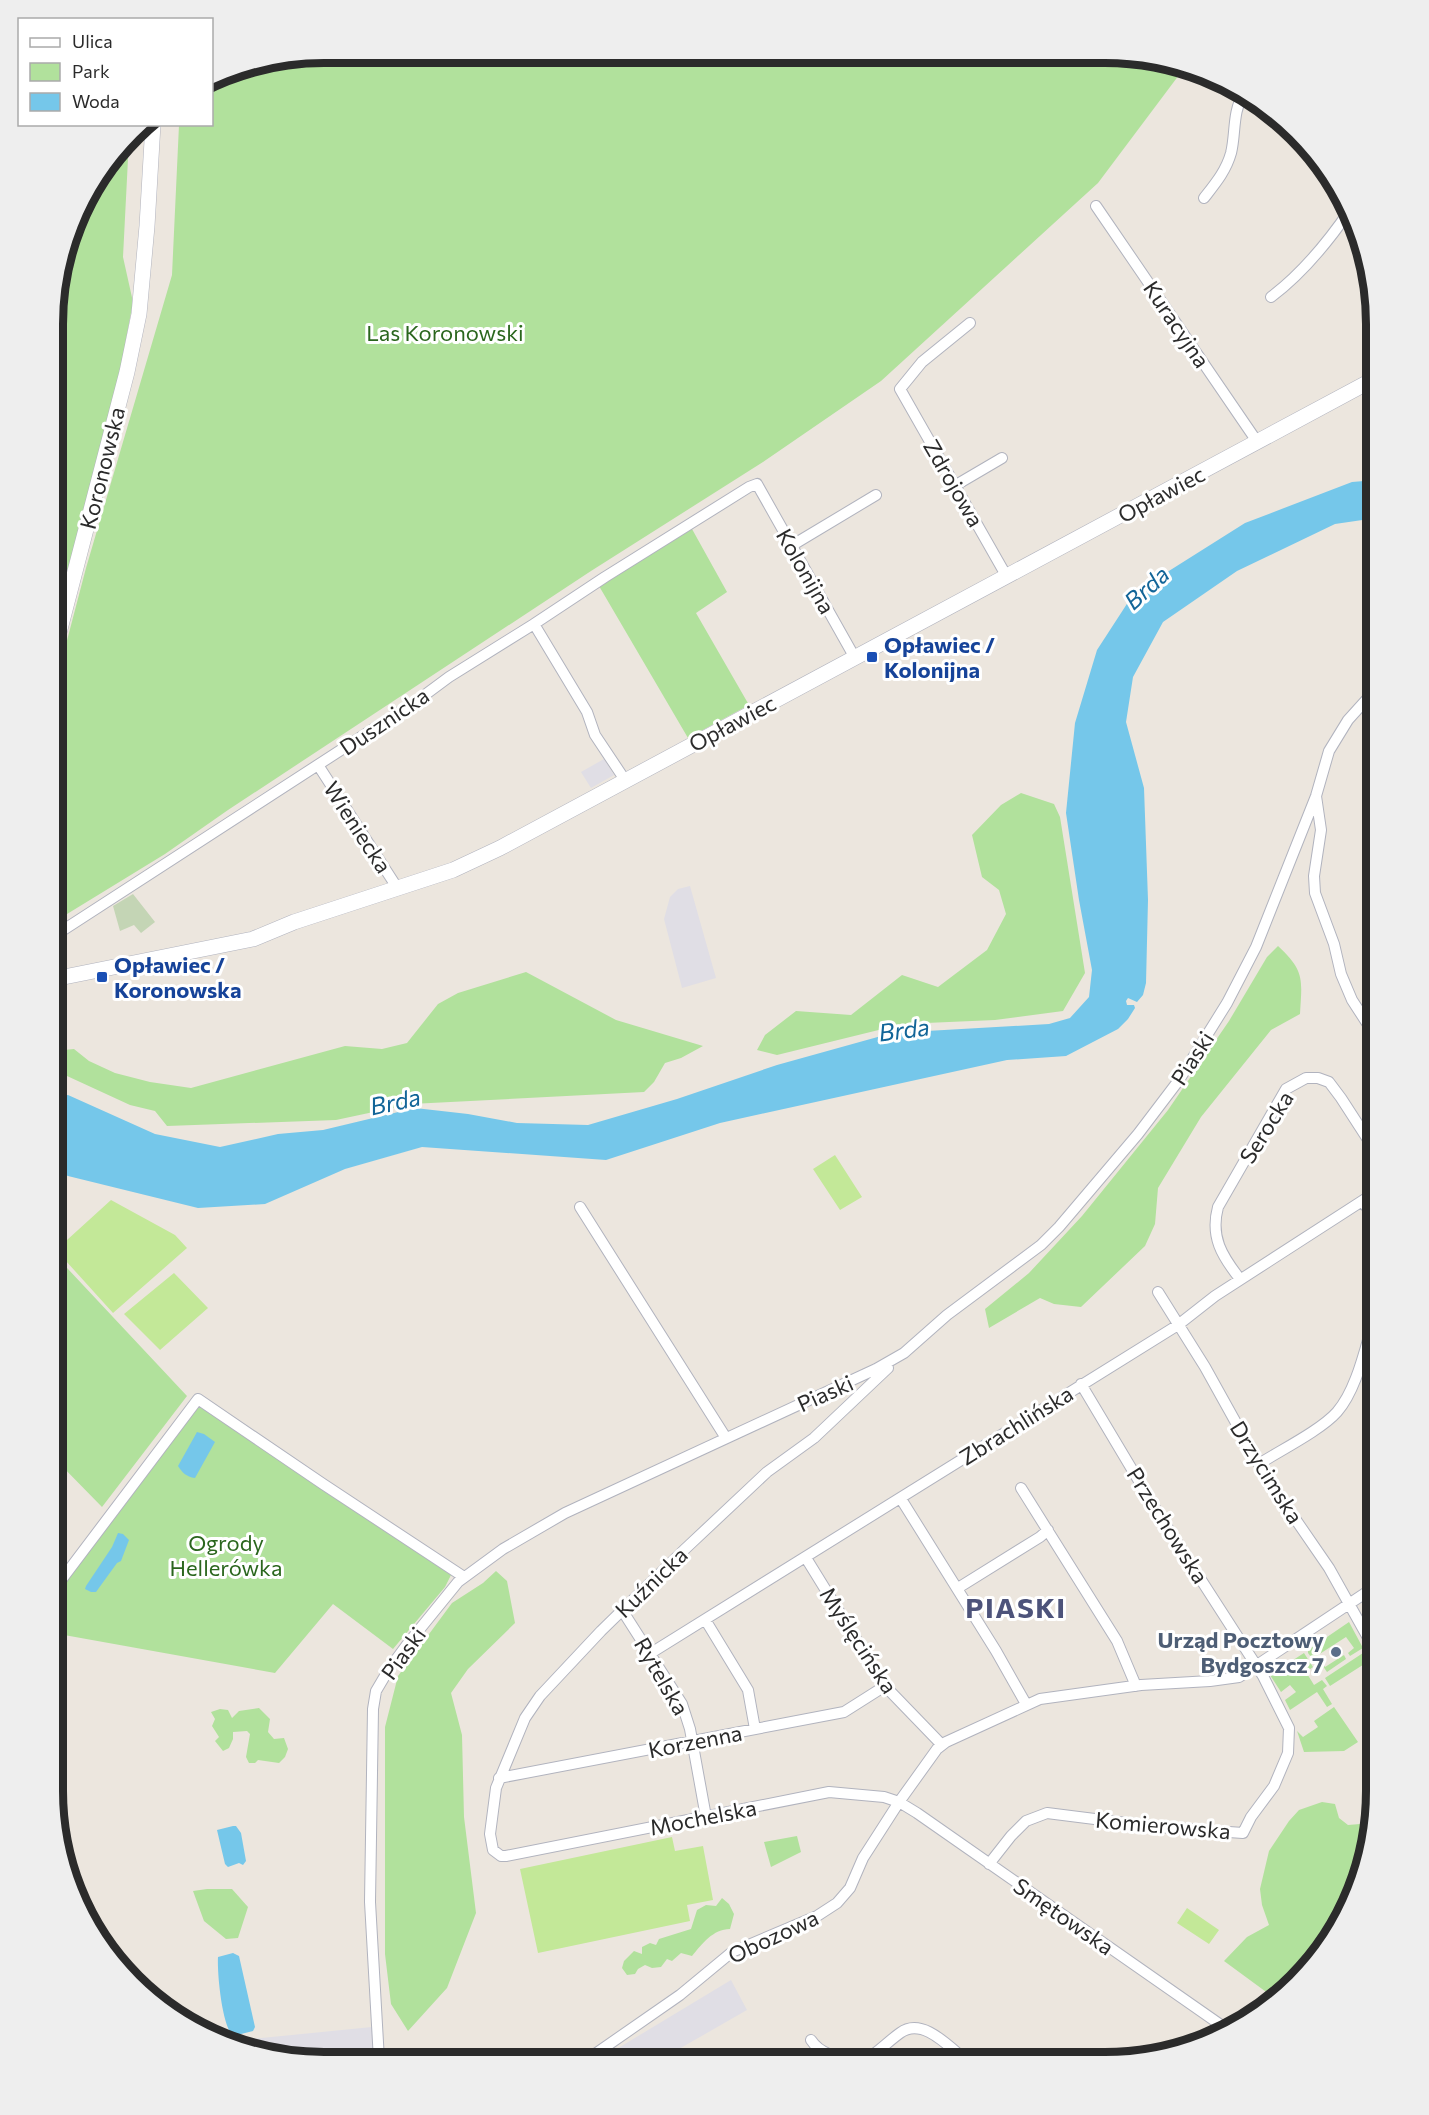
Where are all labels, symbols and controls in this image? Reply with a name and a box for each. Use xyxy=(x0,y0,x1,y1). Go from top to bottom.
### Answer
legend xyxy=(18,18,213,126)
text: Ulica xyxy=(72,30,113,52)
text: Park xyxy=(72,60,110,82)
text: Woda xyxy=(72,90,120,112)
street label: Kuracyjna xyxy=(1138,275,1216,373)
park label: Las Koronowski xyxy=(366,319,524,346)
street label: Koronowska xyxy=(74,404,130,532)
street label: Zdrojowa xyxy=(918,435,990,531)
street label: Opławiec xyxy=(1113,460,1209,528)
street label: Kolonijna xyxy=(771,524,841,618)
water label: Brda xyxy=(1117,559,1175,615)
place label: Opławiec / Kolonijna xyxy=(884,631,995,683)
marker: Opławiec / Kolonijna xyxy=(865,650,879,664)
street label: Dusznicka xyxy=(334,681,434,761)
street label: Opławiec xyxy=(684,689,780,757)
street label: Wieniecka xyxy=(318,776,398,878)
place label: Opławiec / Koronowska xyxy=(114,951,242,1003)
marker: Opławiec / Koronowska xyxy=(95,970,109,984)
water label: Brda xyxy=(877,1011,931,1047)
street label: Piaski xyxy=(1165,1026,1219,1090)
water label: Brda xyxy=(367,1082,423,1120)
street label: Serocka xyxy=(1233,1086,1299,1168)
street label: Piaski xyxy=(793,1369,857,1417)
street label: Zbrachlińska xyxy=(954,1379,1078,1471)
street label: Drzycimska xyxy=(1225,1416,1309,1528)
street label: Przechowska xyxy=(1121,1462,1215,1588)
park label: Ogrody Hellerówka xyxy=(169,1529,283,1581)
street label: Kuźnicka xyxy=(609,1541,693,1623)
street label: Myślęcińska xyxy=(815,1582,903,1698)
district label: PIASKI xyxy=(965,1590,1067,1624)
street label: Piaski xyxy=(375,1621,431,1685)
place label: Urząd Pocztowy Bydgoszcz 7 xyxy=(1158,1626,1324,1678)
street label: Rytelska xyxy=(629,1632,695,1720)
marker: Urząd Pocztowy Bydgoszcz 7 xyxy=(1329,1645,1343,1659)
street label: Korzenna xyxy=(646,1719,744,1763)
street label: Mochelska xyxy=(647,1793,759,1841)
street label: Komierowska xyxy=(1094,1806,1232,1844)
street label: Smętowska xyxy=(1009,1872,1119,1960)
street label: Obozowa xyxy=(723,1903,823,1969)

